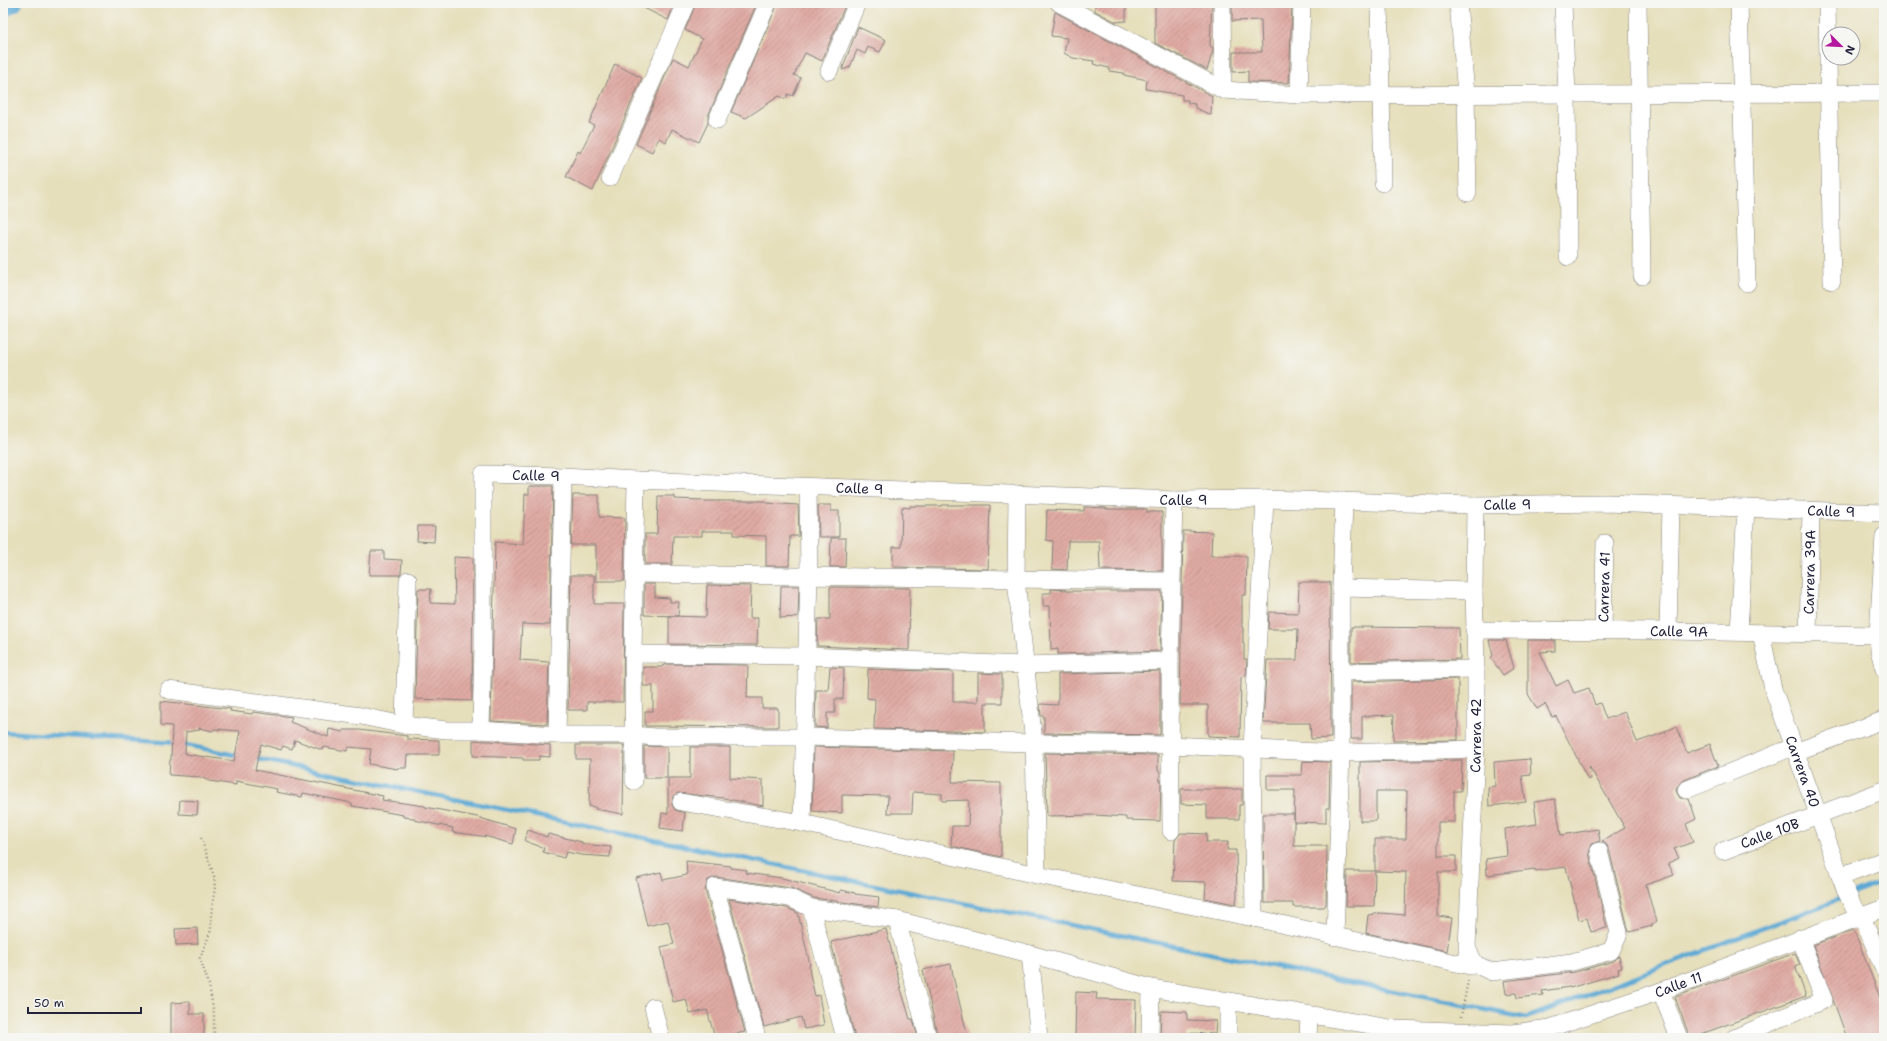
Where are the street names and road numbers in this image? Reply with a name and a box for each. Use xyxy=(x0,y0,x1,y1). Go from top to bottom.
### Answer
street label: Calle 9 xyxy=(512,466,560,485)
street label: Calle 9 xyxy=(835,478,884,498)
street label: Calle 9 xyxy=(1159,490,1208,509)
street label: Calle 9 xyxy=(1483,495,1531,514)
street label: Calle 9 xyxy=(1807,501,1855,521)
street label: Carrera 39A xyxy=(1799,529,1820,615)
street label: Carrera 41 xyxy=(1594,551,1614,623)
street label: Calle 9A xyxy=(1650,622,1708,641)
street label: Carrera 42 xyxy=(1466,698,1485,773)
street label: Carrera 40 xyxy=(1781,733,1824,810)
street label: Calle 10B xyxy=(1738,814,1802,853)
street label: Calle 11 xyxy=(1652,967,1705,1001)

